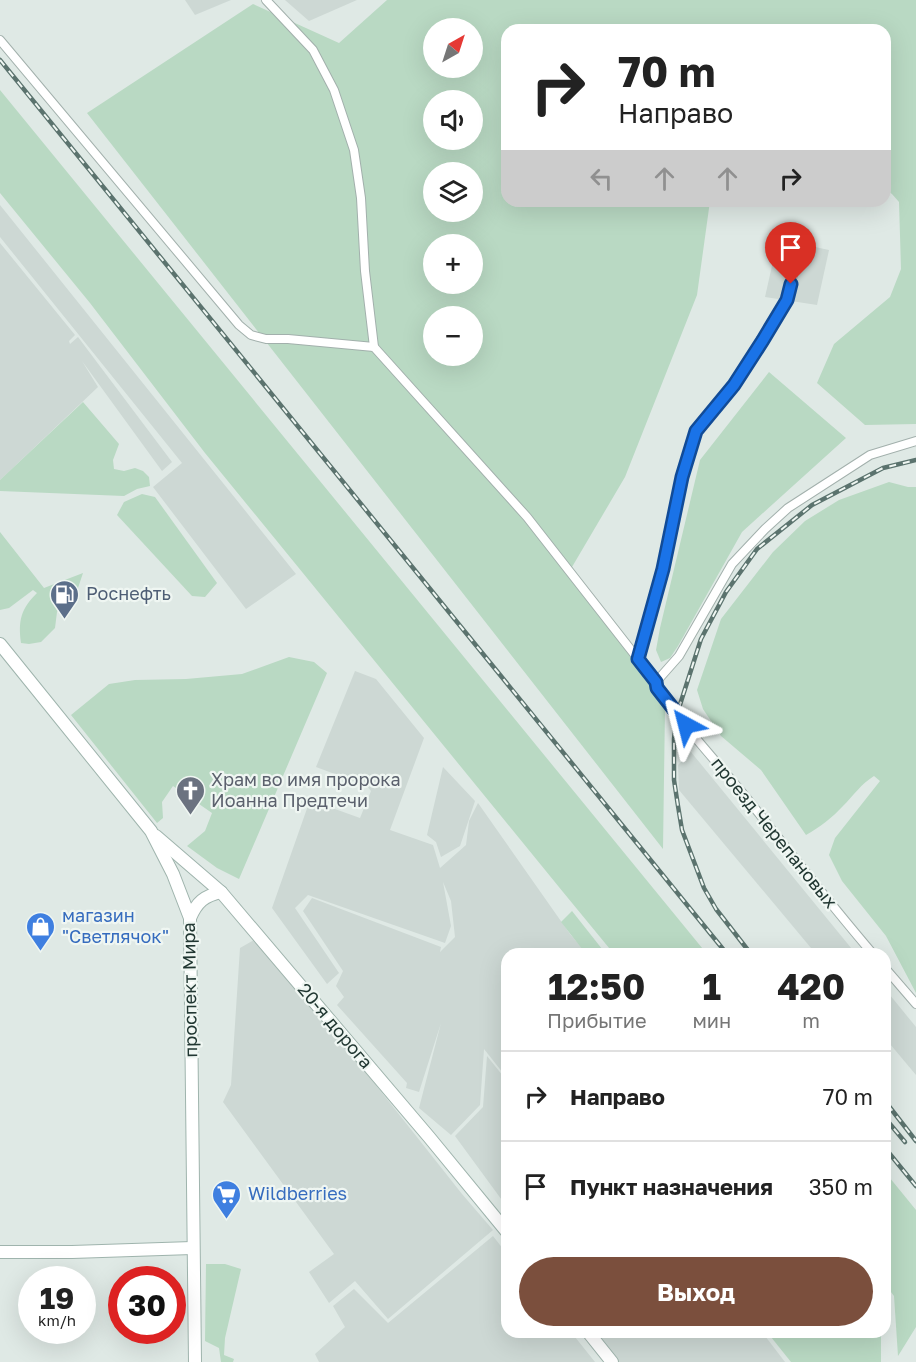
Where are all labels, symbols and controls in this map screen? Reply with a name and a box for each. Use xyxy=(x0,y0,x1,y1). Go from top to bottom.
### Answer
north arrow xyxy=(423,18,483,78)
map controls xyxy=(423,18,483,366)
text: 70 m xyxy=(618,46,715,96)
icon: right xyxy=(519,48,597,126)
button: sound xyxy=(423,90,483,150)
text: Направо xyxy=(618,97,733,129)
button: layers xyxy=(423,162,483,222)
icon: left xyxy=(585,162,618,195)
icon: ahead xyxy=(648,162,681,195)
icon: ahead xyxy=(711,162,744,195)
icon: right xyxy=(774,162,807,195)
pin xyxy=(765,222,816,284)
icon: arrive xyxy=(774,231,807,264)
button: + xyxy=(423,234,483,294)
button: − xyxy=(423,306,483,366)
fuel station icon: Роснефть xyxy=(49,578,81,620)
place label: Роснефть xyxy=(86,582,171,604)
position arrow xyxy=(654,693,718,757)
street label: проезд Черепановых xyxy=(707,752,843,912)
place label: Храм во имя пророка Иоанна Предтечи xyxy=(211,768,401,811)
church icon: Храм во имя пророка Иоанна Предтечи xyxy=(174,774,206,816)
place label: магазин "Светлячок" xyxy=(62,904,169,947)
shop icon: магазин "Светлячок" xyxy=(25,910,57,952)
street label: проспект Мира xyxy=(177,922,201,1058)
text: 12:50 xyxy=(548,965,645,1008)
text: 1 xyxy=(703,965,721,1008)
text: 420 xyxy=(777,965,845,1008)
street label: 20-я дорога xyxy=(294,978,378,1073)
text: Прибытие xyxy=(547,1008,647,1032)
text: мин xyxy=(692,1008,731,1032)
text: m xyxy=(802,1008,820,1032)
icon: right xyxy=(519,1080,552,1113)
text: Направо xyxy=(570,1083,665,1110)
text: 70 m xyxy=(823,1083,873,1110)
icon: arrive xyxy=(519,1170,552,1203)
text: Пункт назначения xyxy=(570,1173,773,1200)
text: 350 m xyxy=(809,1173,873,1200)
supermarket icon: Wildberries xyxy=(211,1178,243,1220)
place label: Wildberries xyxy=(248,1182,347,1204)
button: Выход xyxy=(519,1257,873,1326)
speed limit sign: 30 xyxy=(108,1266,186,1344)
text: 19 xyxy=(40,1280,74,1316)
text: km/h xyxy=(38,1311,76,1329)

